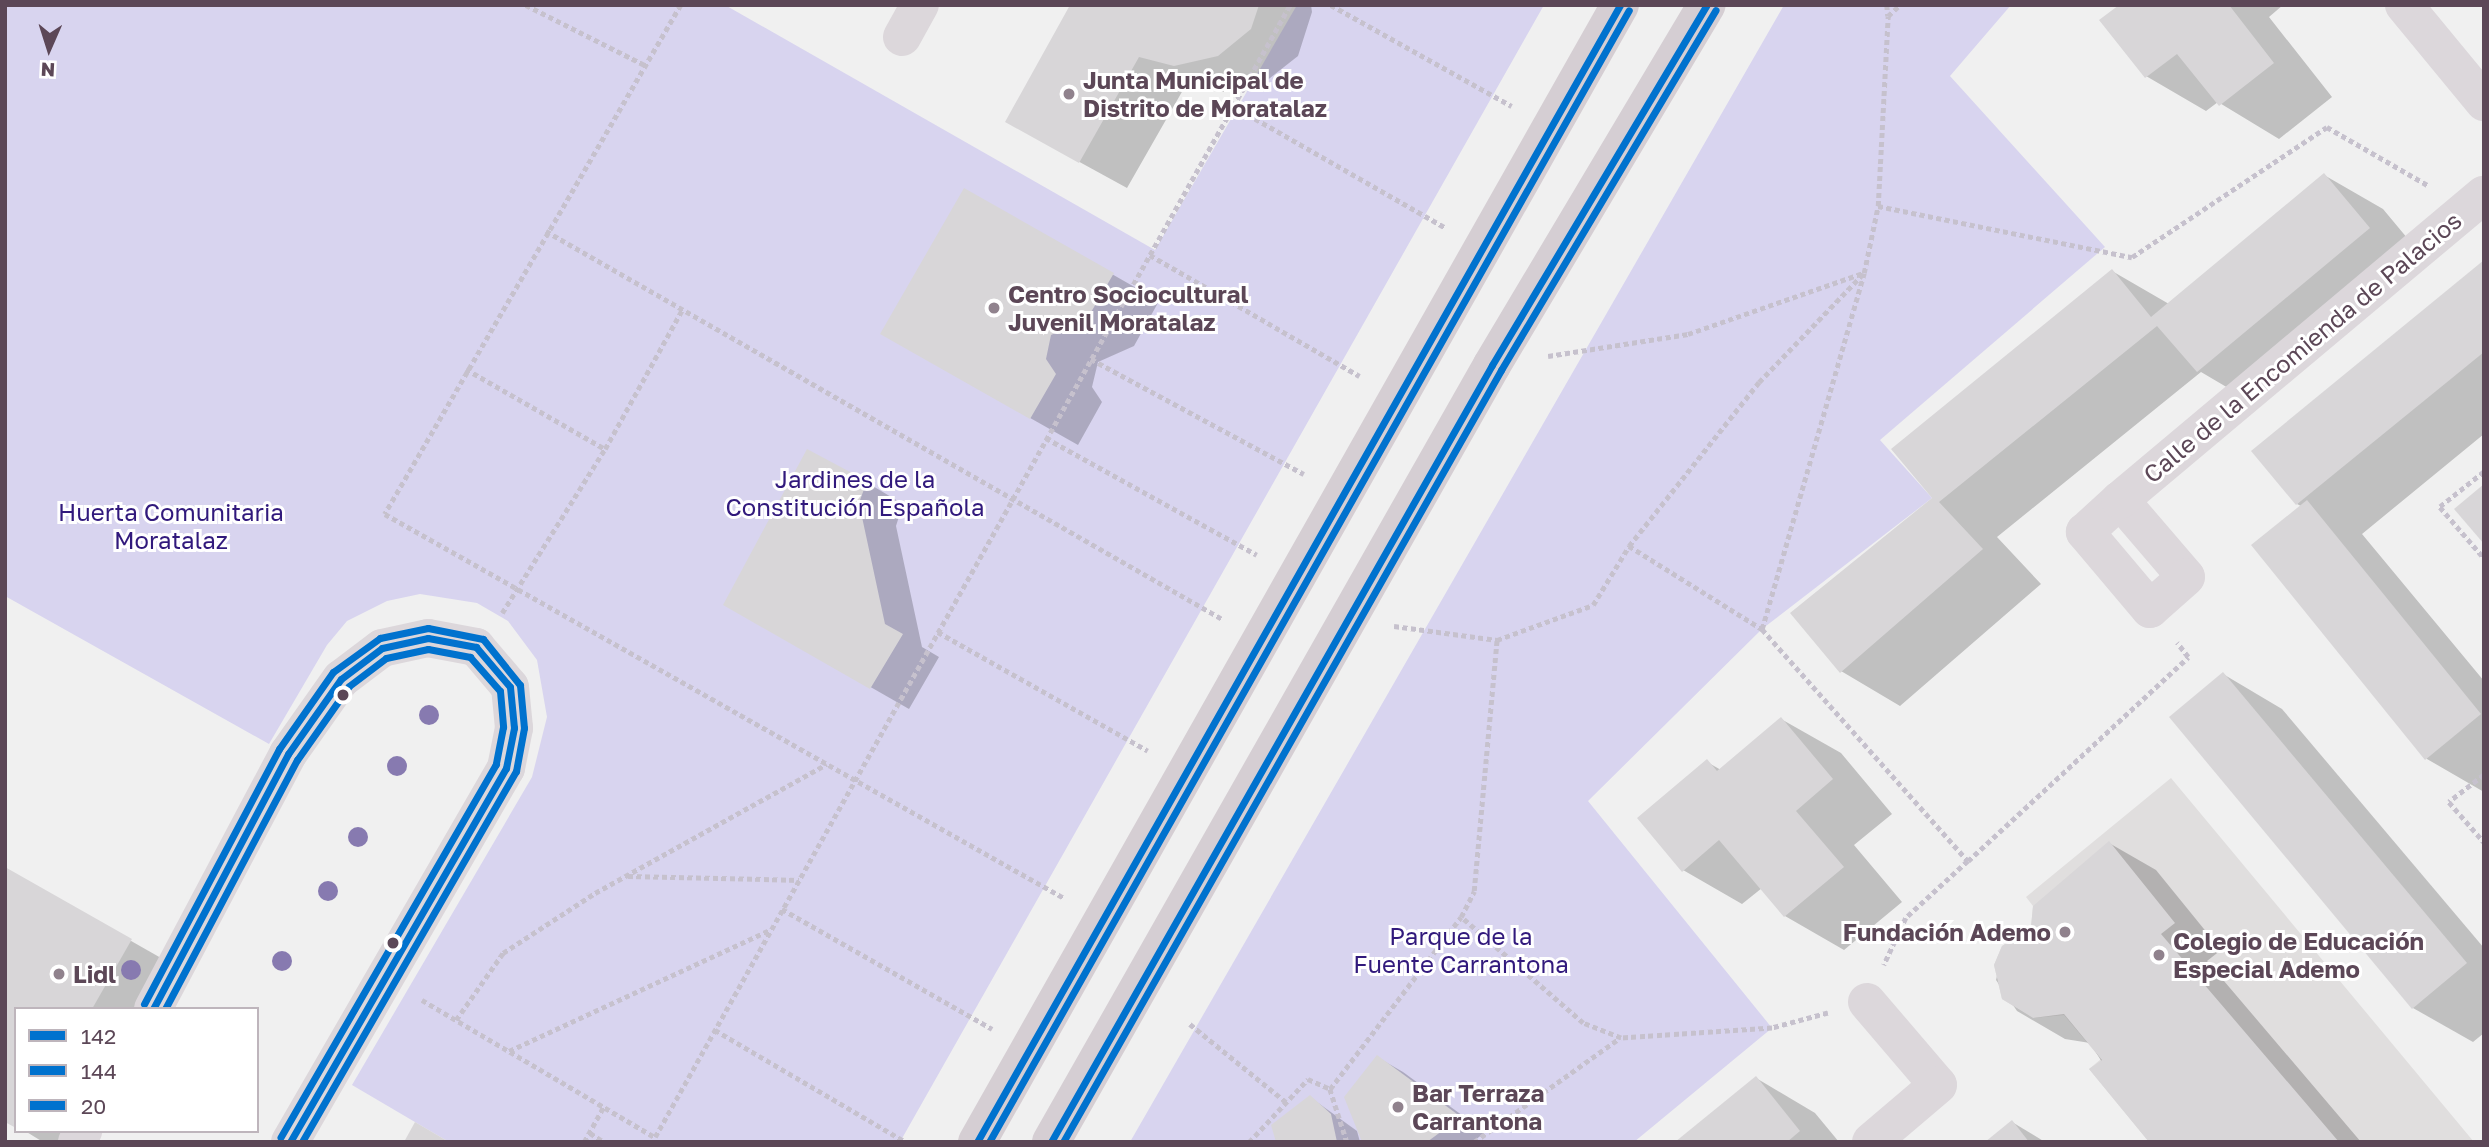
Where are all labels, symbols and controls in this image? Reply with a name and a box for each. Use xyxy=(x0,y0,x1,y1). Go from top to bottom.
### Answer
north arrow xyxy=(14,14,84,84)
text: N xyxy=(40,59,56,82)
place label: Junta Municipal de Distrito de Moratalaz xyxy=(1083,66,1327,122)
marker: Junta Municipal de Distrito de Moratalaz xyxy=(1061,86,1077,102)
street label: Calle de la Encomienda de Palacios xyxy=(2137,205,2467,489)
place label: Centro Sociocultural Juvenil Moratalaz xyxy=(1008,280,1248,336)
marker: Centro Sociocultural Juvenil Moratalaz xyxy=(986,300,1002,316)
park label: Jardines de la Constitución Española xyxy=(725,465,985,521)
park label: Huerta Comunitaria Moratalaz xyxy=(58,498,284,554)
unlabelled marker xyxy=(336,688,350,702)
place label: Fundación Ademo xyxy=(1843,918,2051,946)
park label: Parque de la Fuente Carrantona xyxy=(1353,922,1569,978)
marker: Fundación Ademo xyxy=(2057,924,2073,940)
place label: Colegio de Educación Especial Ademo xyxy=(2173,927,2424,983)
unlabelled marker xyxy=(386,936,400,950)
marker: Colegio de Educación Especial Ademo xyxy=(2151,947,2167,963)
place label: Lidl xyxy=(73,960,116,988)
marker: Lidl xyxy=(51,966,67,982)
legend xyxy=(14,1007,259,1133)
text: 142 xyxy=(81,1023,116,1049)
text: 144 xyxy=(81,1058,117,1084)
place label: Bar Terraza Carrantona xyxy=(1412,1079,1544,1135)
text: 20 xyxy=(81,1093,106,1119)
marker: Bar Terraza Carrantona xyxy=(1390,1099,1406,1115)

